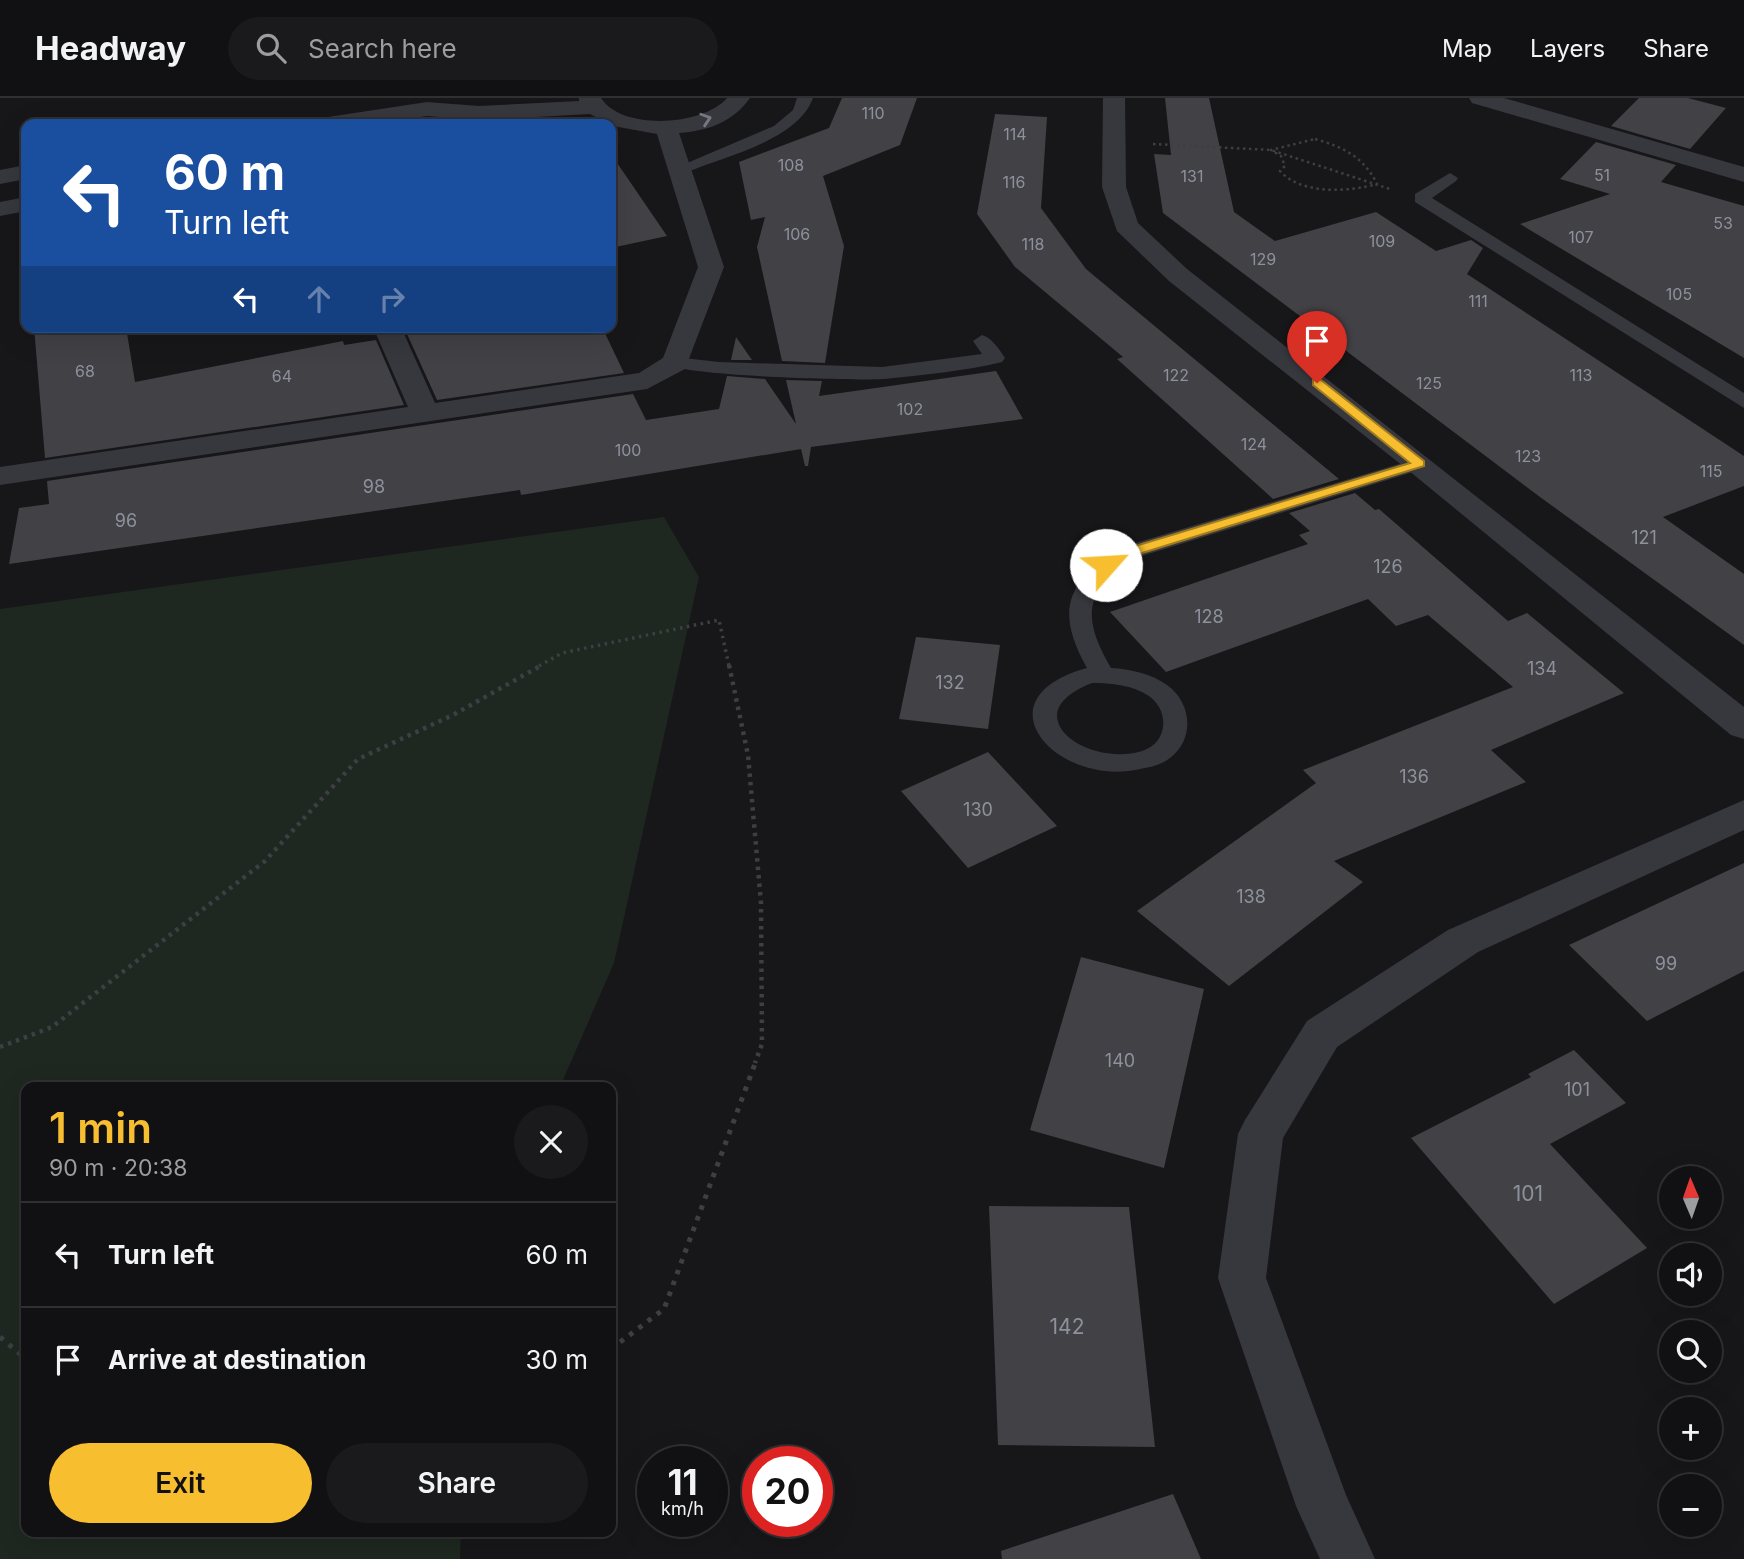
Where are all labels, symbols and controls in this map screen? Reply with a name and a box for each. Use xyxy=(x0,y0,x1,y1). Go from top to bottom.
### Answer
search box xyxy=(228,17,718,80)
text: Headway xyxy=(35,28,186,68)
icon: search xyxy=(252,29,290,67)
text: Search here xyxy=(308,33,457,64)
text: Map xyxy=(1442,34,1492,63)
text: Layers xyxy=(1530,34,1605,63)
text: Share xyxy=(1643,34,1709,63)
house number: 110 xyxy=(861,103,885,123)
one-way arrow xyxy=(700,113,712,128)
house number: 114 xyxy=(1003,124,1027,144)
text: 60 m xyxy=(164,143,285,202)
icon: left xyxy=(49,147,140,238)
house number: 108 xyxy=(778,155,804,175)
house number: 51 xyxy=(1594,165,1610,185)
house number: 131 xyxy=(1181,166,1203,186)
house number: 116 xyxy=(1003,172,1025,192)
text: Turn left xyxy=(164,203,289,242)
house number: 53 xyxy=(1713,213,1733,233)
house number: 106 xyxy=(784,224,810,244)
house number: 107 xyxy=(1568,227,1594,247)
house number: 109 xyxy=(1369,231,1395,251)
house number: 118 xyxy=(1022,234,1044,254)
house number: 129 xyxy=(1250,249,1276,269)
icon: left xyxy=(227,280,265,318)
icon: ahead xyxy=(300,280,338,318)
icon: right xyxy=(373,280,411,318)
house number: 105 xyxy=(1666,284,1692,304)
house number: 111 xyxy=(1468,291,1488,311)
pin xyxy=(1287,311,1347,383)
icon: arrive xyxy=(1298,322,1336,360)
house number: 68 xyxy=(75,361,95,381)
house number: 122 xyxy=(1163,365,1189,385)
house number: 113 xyxy=(1570,365,1592,385)
house number: 64 xyxy=(272,366,292,386)
house number: 125 xyxy=(1416,373,1442,393)
house number: 102 xyxy=(897,399,923,419)
house number: 124 xyxy=(1241,434,1267,454)
house number: 100 xyxy=(615,440,641,460)
house number: 123 xyxy=(1515,446,1541,466)
house number: 115 xyxy=(1700,461,1722,481)
house number: 98 xyxy=(363,476,385,497)
house number: 96 xyxy=(115,510,137,531)
house number: 121 xyxy=(1631,527,1657,548)
position arrow xyxy=(1069,528,1143,602)
house number: 126 xyxy=(1373,556,1403,577)
house number: 128 xyxy=(1194,606,1224,627)
house number: 134 xyxy=(1527,658,1557,679)
house number: 132 xyxy=(935,672,965,693)
house number: 136 xyxy=(1399,766,1429,787)
house number: 130 xyxy=(963,799,993,820)
house number: 138 xyxy=(1236,886,1266,907)
house number: 99 xyxy=(1655,953,1677,974)
house number: 140 xyxy=(1105,1050,1135,1071)
house number: 101 xyxy=(1564,1079,1590,1100)
text: 1 min xyxy=(49,1102,152,1153)
button: close xyxy=(514,1105,588,1179)
text: 90 m · 20:38 xyxy=(49,1154,188,1182)
north arrow xyxy=(1659,1166,1722,1228)
map controls xyxy=(1659,1166,1722,1537)
house number: 101 xyxy=(1513,1181,1543,1206)
icon: left xyxy=(49,1236,87,1274)
text: Turn left xyxy=(108,1239,214,1270)
text: 60 m xyxy=(525,1239,588,1270)
button: sound xyxy=(1659,1243,1722,1306)
house number: 142 xyxy=(1050,1314,1084,1339)
button: search xyxy=(1659,1320,1722,1383)
icon: arrive xyxy=(49,1341,87,1379)
text: Arrive at destination xyxy=(108,1344,367,1375)
text: 30 m xyxy=(525,1344,588,1375)
button: + xyxy=(1659,1397,1722,1460)
button: Exit xyxy=(49,1443,312,1523)
button: Share xyxy=(326,1443,588,1523)
speed limit sign: 20 xyxy=(742,1446,833,1537)
text: 11 xyxy=(667,1461,698,1503)
button: − xyxy=(1659,1474,1722,1537)
text: km/h xyxy=(661,1498,704,1519)

